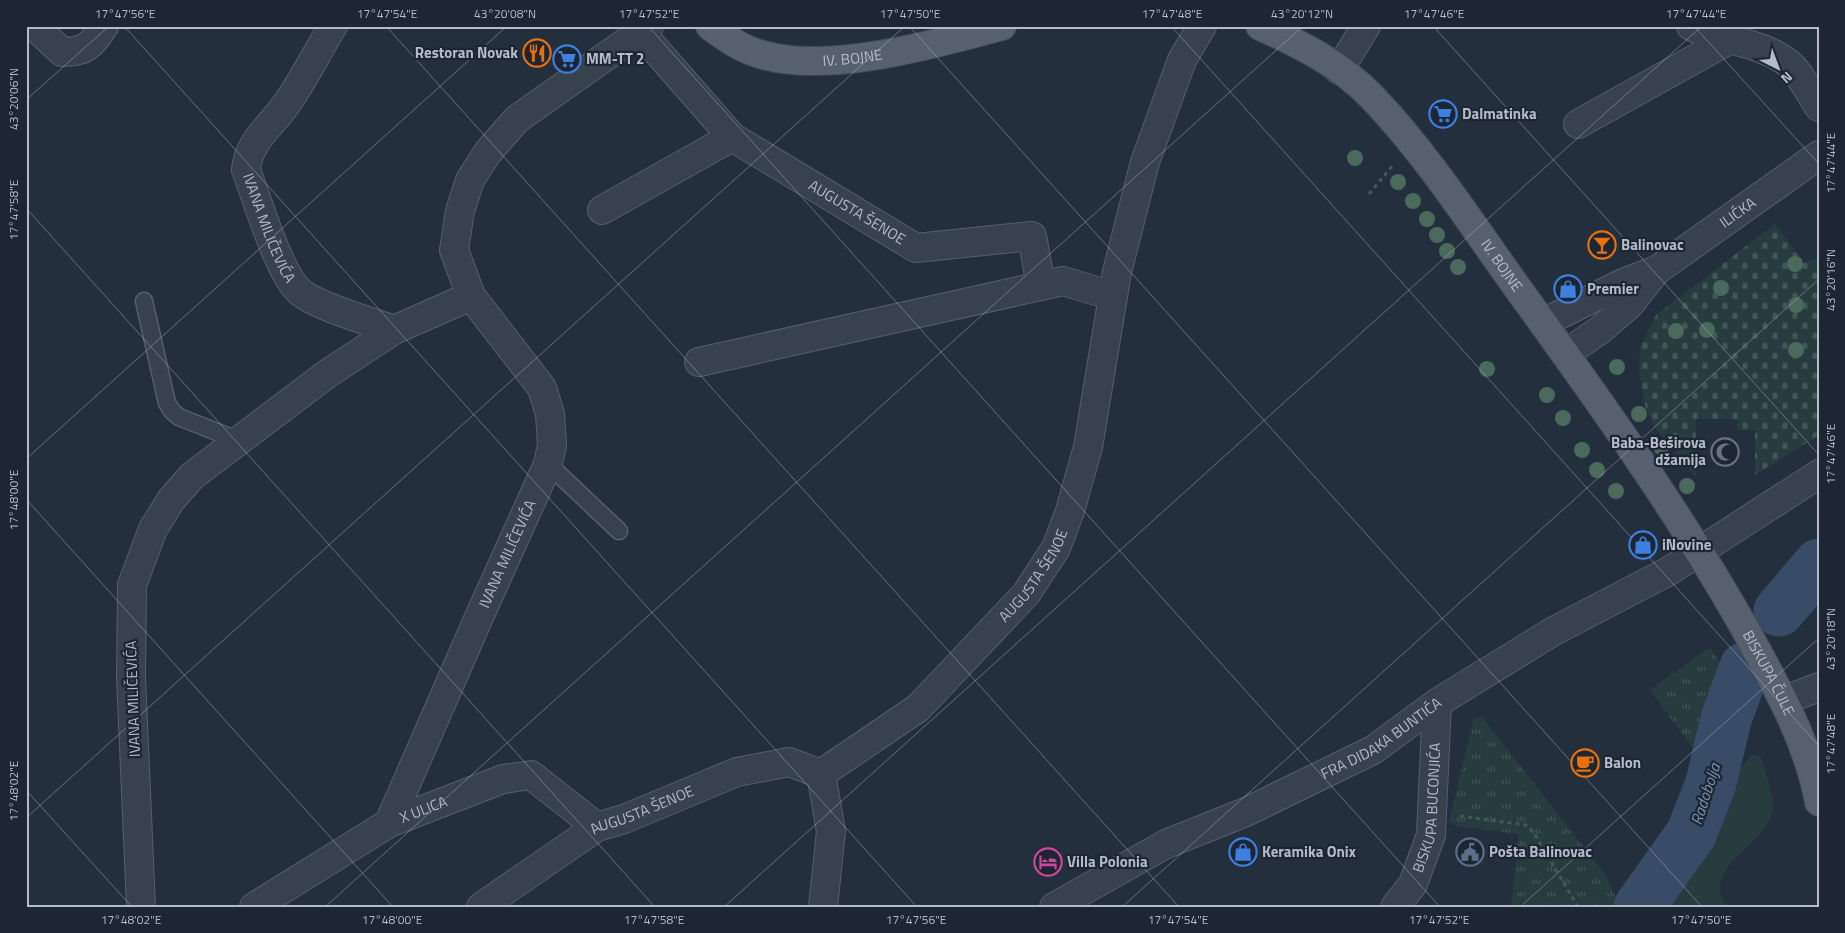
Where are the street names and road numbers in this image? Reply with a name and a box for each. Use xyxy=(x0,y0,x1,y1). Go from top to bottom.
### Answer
street label: IV. BOJNE xyxy=(822,43,884,72)
street label: IVANA MILIČEVIĆA xyxy=(237,170,302,287)
street label: AUGUSTA ŠENOE xyxy=(804,174,910,250)
street label: ILIĆKA xyxy=(1714,191,1761,233)
street label: IV. BOJNE xyxy=(1475,234,1529,296)
street label: IVANA MILIČEVIĆA xyxy=(473,496,541,612)
street label: AUGUSTA ŠENOE xyxy=(993,525,1073,627)
street label: BISKUPA ČULE xyxy=(1737,626,1801,719)
street label: IVANA MILIČEVIĆA xyxy=(119,640,146,758)
street label: FRA DIDAKA BUNTIĆA xyxy=(1317,691,1446,785)
street label: BISKUPA BUCONJIĆA xyxy=(1406,742,1446,876)
street label: AUGUSTA ŠENOE xyxy=(585,779,697,840)
street label: X ULICA xyxy=(396,790,451,829)

